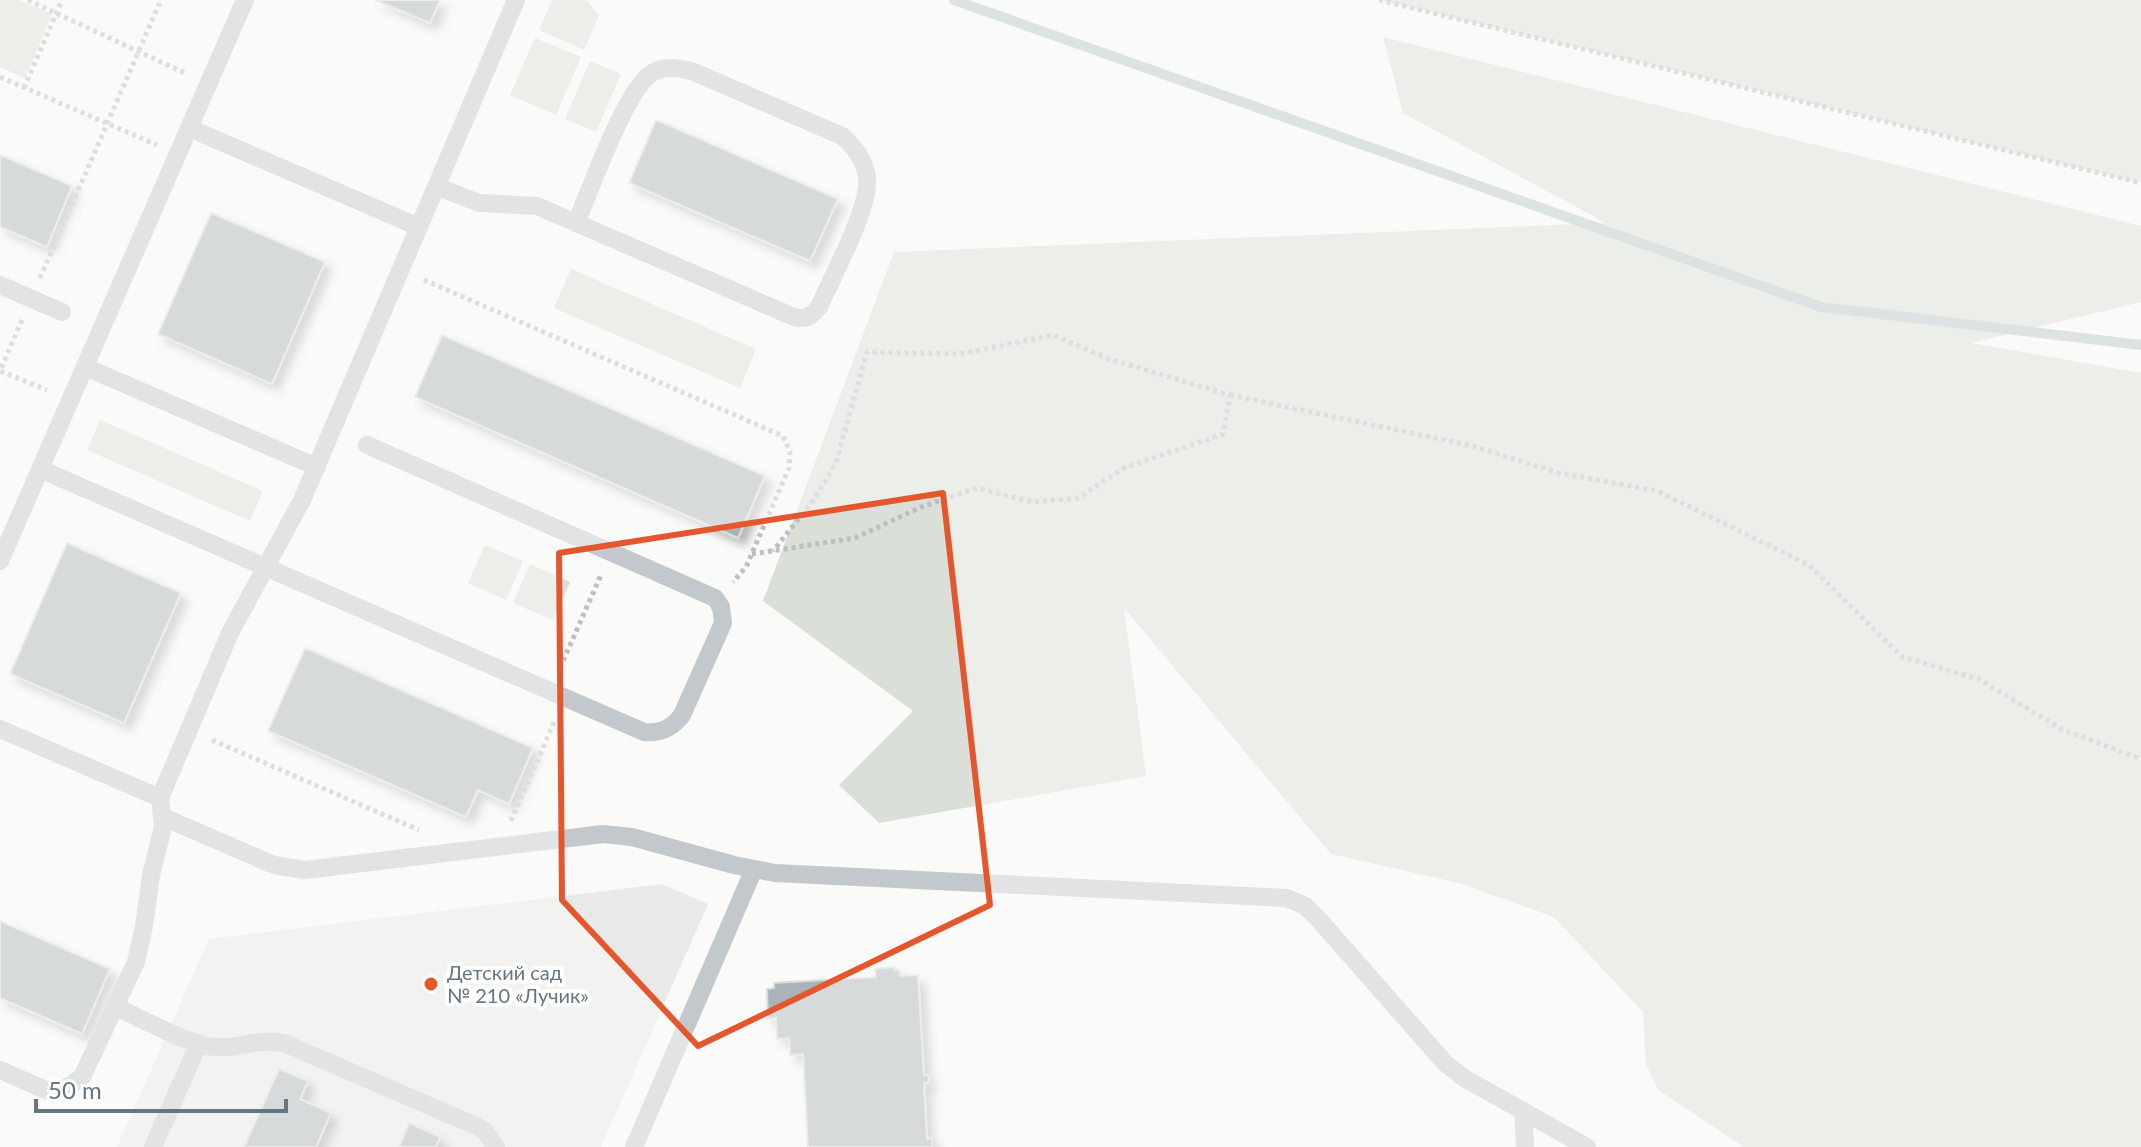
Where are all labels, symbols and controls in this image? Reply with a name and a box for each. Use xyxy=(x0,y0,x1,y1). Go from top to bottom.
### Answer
place label: Детский сад № 210 «Лучик» xyxy=(447,960,589,1007)
marker: Детский сад № 210 «Лучик» xyxy=(422,975,440,993)
scale bar xyxy=(36,1063,286,1113)
text: 50 m xyxy=(48,1075,102,1104)

